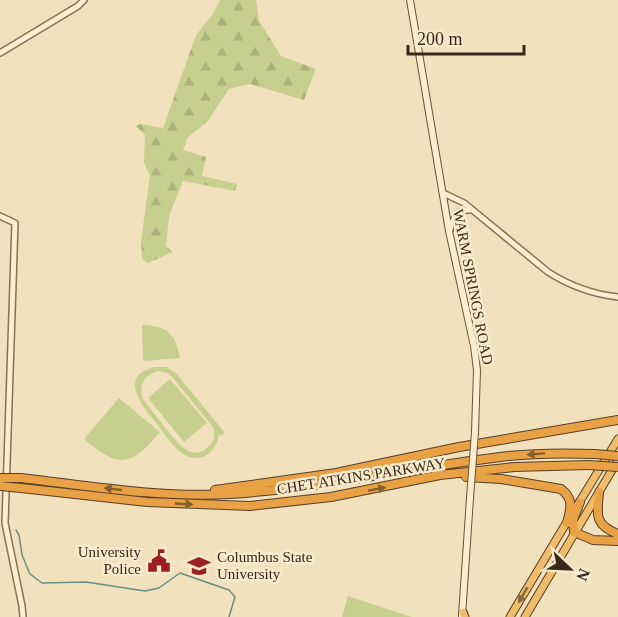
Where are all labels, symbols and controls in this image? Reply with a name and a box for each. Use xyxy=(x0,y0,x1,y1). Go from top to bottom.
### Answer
scale bar xyxy=(408,18,524,56)
text: 200 m xyxy=(417,29,463,49)
street label: WARM SPRINGS ROAD xyxy=(450,208,496,366)
one-way arrow xyxy=(527,449,546,459)
street label: CHET ATKINS PARKWAY xyxy=(276,455,447,497)
one-way arrow xyxy=(104,484,123,494)
one-way arrow xyxy=(368,484,387,493)
one-way arrow xyxy=(174,499,193,509)
north arrow xyxy=(540,539,600,599)
place label: University Police xyxy=(78,544,141,577)
public building icon: University Police xyxy=(146,548,172,574)
place label: Columbus State University xyxy=(217,549,313,582)
school or university icon: Columbus State University xyxy=(186,553,212,579)
text: N xyxy=(573,566,593,584)
one-way arrow xyxy=(518,587,528,604)

